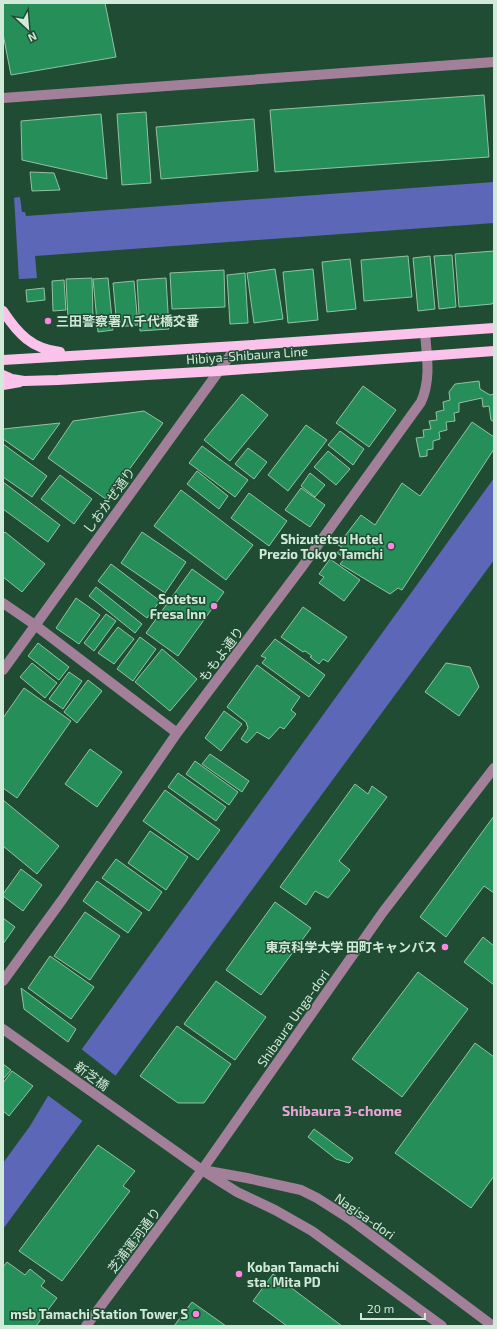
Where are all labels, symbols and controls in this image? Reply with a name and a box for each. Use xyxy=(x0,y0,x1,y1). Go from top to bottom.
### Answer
north arrow xyxy=(8,8,48,48)
text: N xyxy=(26,30,39,45)
place label: 三田警察署八千代橋交番 xyxy=(56,313,199,329)
marker: 三田警察署八千代橋交番 xyxy=(43,316,53,326)
street label: Hibiya-Shibaura Line xyxy=(186,343,308,367)
street label: しおかぜ通り xyxy=(80,464,138,536)
place label: Shizutetsu Hotel Prezio Tokyo Tamchi xyxy=(259,531,384,562)
marker: Shizutetsu Hotel Prezio Tokyo Tamchi xyxy=(386,541,396,551)
place label: Sotetsu Fresa Inn xyxy=(150,591,206,622)
marker: Sotetsu Fresa Inn xyxy=(209,601,219,611)
street label: ももよ通り xyxy=(195,623,247,685)
place label: 東京科学大学 田町キャンパス xyxy=(265,939,437,955)
marker: 東京科学大学 田町キャンパス xyxy=(440,942,450,952)
street label: Shibaura Unga-dori xyxy=(253,966,333,1070)
street label: 新芝橋 xyxy=(72,1058,112,1094)
district label: Shibaura 3-chome xyxy=(282,1102,402,1119)
street label: Nagisa-dori xyxy=(332,1189,398,1243)
street label: 芝浦運河通り xyxy=(104,1204,164,1276)
place label: Koban Tamachi sta. Mita PD xyxy=(247,1259,339,1290)
marker: Koban Tamachi sta. Mita PD xyxy=(234,1269,244,1279)
scale bar xyxy=(361,1295,425,1321)
text: 20 m xyxy=(367,1301,394,1315)
place label: msb Tamachi Station Tower S xyxy=(10,1306,188,1322)
marker: msb Tamachi Station Tower S xyxy=(191,1309,201,1319)

